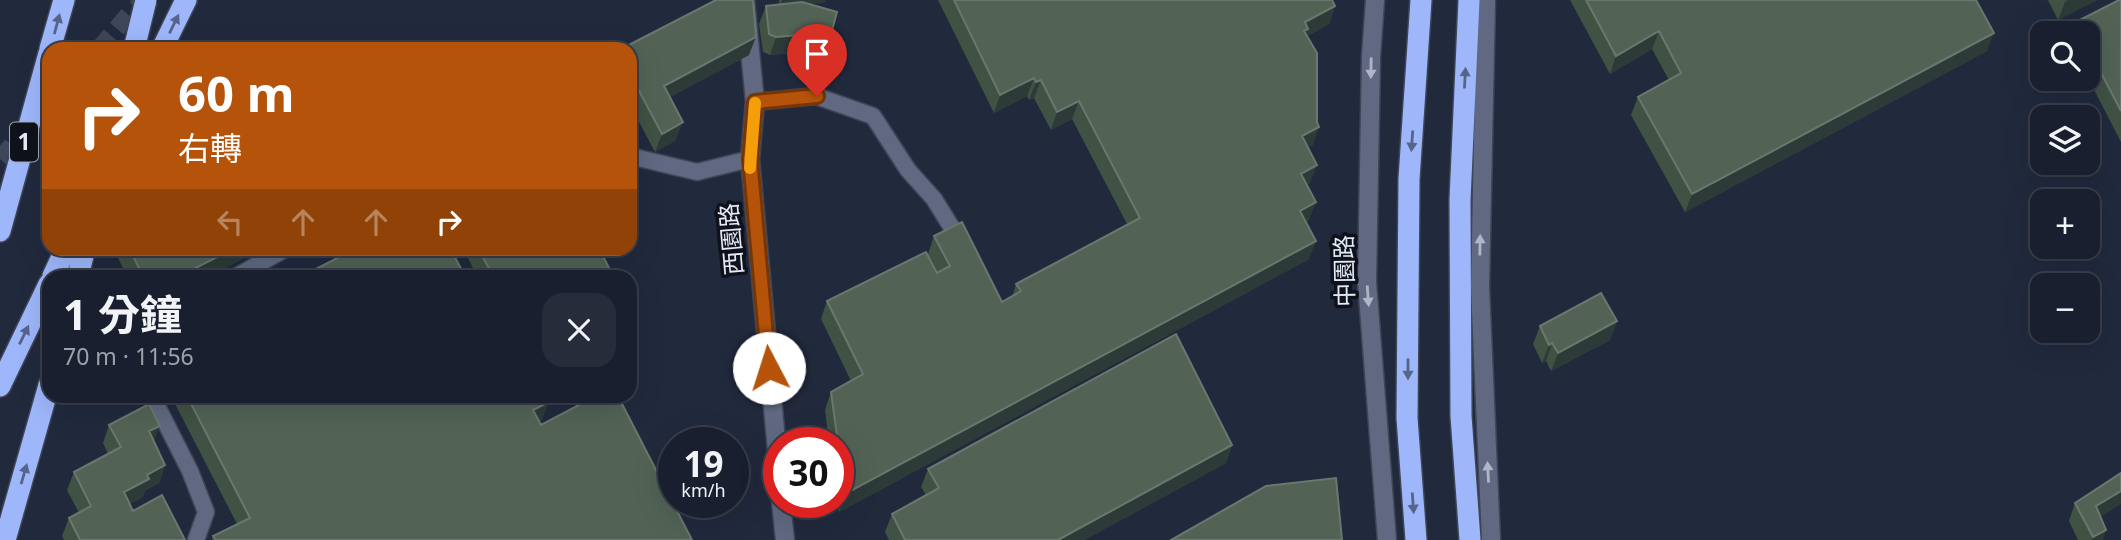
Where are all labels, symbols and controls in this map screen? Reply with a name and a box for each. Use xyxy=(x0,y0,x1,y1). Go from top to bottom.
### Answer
one-way arrow xyxy=(52,13,63,35)
one-way arrow xyxy=(169,14,180,35)
map controls xyxy=(2030,21,2100,343)
button: search xyxy=(2030,21,2100,91)
pin xyxy=(787,24,847,96)
icon: arrive xyxy=(798,35,836,73)
one-way arrow xyxy=(1365,57,1377,79)
text: 60 m xyxy=(178,60,295,126)
one-way arrow xyxy=(1460,67,1471,89)
icon: right xyxy=(63,70,154,161)
button: layers xyxy=(2030,105,2100,175)
road number: 1 xyxy=(10,122,38,162)
text: 右轉 xyxy=(178,126,242,169)
one-way arrow xyxy=(1406,131,1417,153)
button: + xyxy=(2030,189,2100,259)
street label: 西園路 xyxy=(711,202,750,276)
icon: left xyxy=(211,203,249,241)
icon: ahead xyxy=(284,203,322,241)
icon: ahead xyxy=(357,203,395,241)
icon: right xyxy=(430,203,468,241)
one-way arrow xyxy=(1475,233,1486,255)
street label: 中園路 xyxy=(1326,235,1361,307)
button: − xyxy=(2030,273,2100,343)
text: 1 分鐘 xyxy=(63,285,182,342)
one-way arrow xyxy=(1363,285,1374,307)
button: close xyxy=(542,293,616,367)
one-way arrow xyxy=(19,325,30,345)
position arrow xyxy=(732,331,806,405)
text: 70 m · 11:56 xyxy=(63,340,194,372)
one-way arrow xyxy=(1402,358,1414,380)
speed limit sign: 30 xyxy=(763,427,854,518)
text: 19 xyxy=(683,440,724,487)
one-way arrow xyxy=(1482,461,1493,483)
one-way arrow xyxy=(19,464,29,485)
text: km/h xyxy=(681,478,726,502)
one-way arrow xyxy=(1408,493,1419,515)

